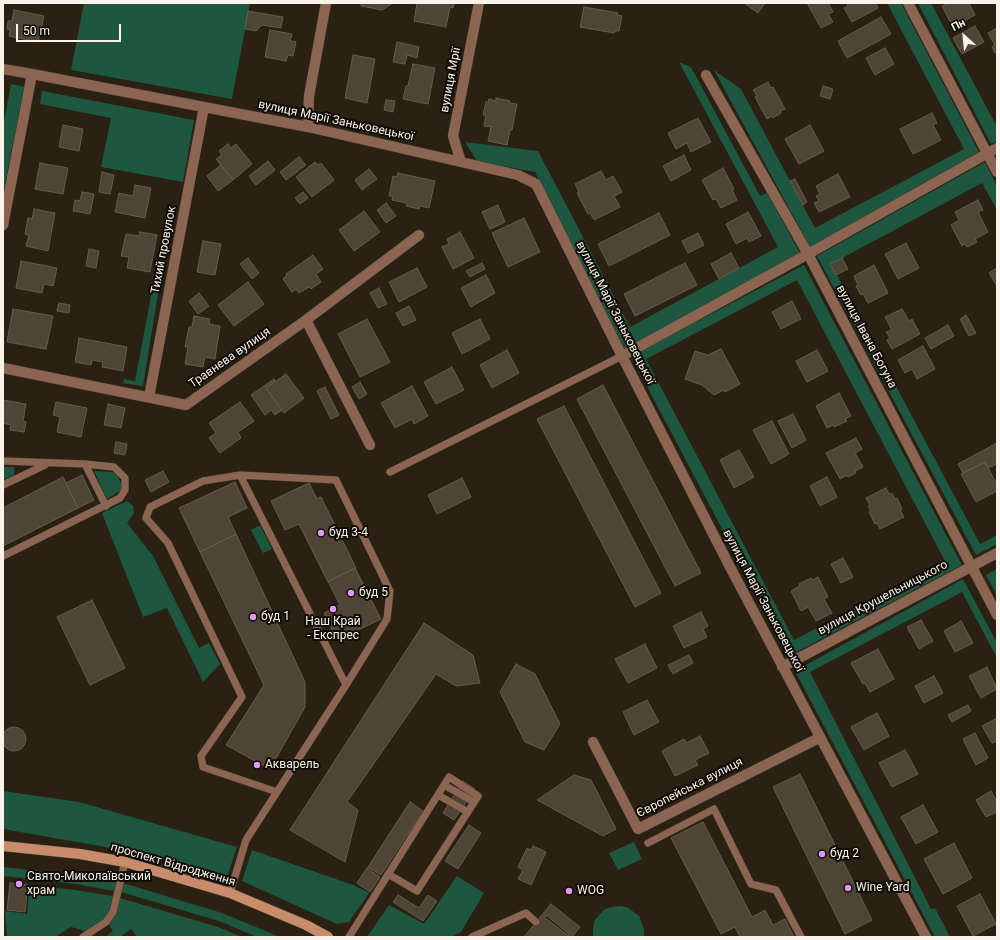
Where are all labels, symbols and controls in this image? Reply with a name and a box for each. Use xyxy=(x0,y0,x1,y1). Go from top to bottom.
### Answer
scale bar xyxy=(18,16,123,42)
north arrow xyxy=(944,16,984,56)
text: Пн xyxy=(949,16,968,34)
text: 50 m xyxy=(23,24,50,38)
street label: вулиця Мрії xyxy=(438,46,464,114)
street label: вулиця Марії Заньковецької xyxy=(257,97,415,145)
street label: Тихий провулок xyxy=(148,205,180,295)
street label: вулиця Марії Заньковецької xyxy=(573,239,657,387)
street label: вулиця Івана Богуна xyxy=(833,283,899,391)
street label: Травнева вулиця xyxy=(186,325,274,391)
place label: буд 3-4 xyxy=(329,526,368,540)
marker: буд 3-4 xyxy=(316,528,326,538)
street label: вулиця Марії Заньковецької xyxy=(719,528,807,674)
street label: вулиця Крушельницького xyxy=(816,558,950,638)
place label: буд 5 xyxy=(359,586,388,600)
marker: буд 5 xyxy=(346,588,356,598)
marker: Наш Край - Експрес xyxy=(328,604,338,614)
place label: буд 1 xyxy=(261,610,290,624)
marker: буд 1 xyxy=(248,612,258,622)
place label: Наш Край - Експрес xyxy=(305,615,361,643)
street label: Європейська вулиця xyxy=(634,755,746,821)
place label: Акварель xyxy=(265,758,319,772)
marker: Акварель xyxy=(252,760,262,770)
street label: проспект Відродження xyxy=(109,840,237,890)
place label: буд 2 xyxy=(830,847,859,861)
marker: буд 2 xyxy=(817,849,827,859)
place label: Свято-Миколаївський храм xyxy=(27,870,151,898)
marker: Свято-Миколаївський храм xyxy=(14,879,24,889)
place label: Wine Yard xyxy=(856,881,910,895)
marker: Wine Yard xyxy=(843,883,853,893)
place label: WOG xyxy=(577,884,604,898)
marker: WOG xyxy=(564,886,574,896)

